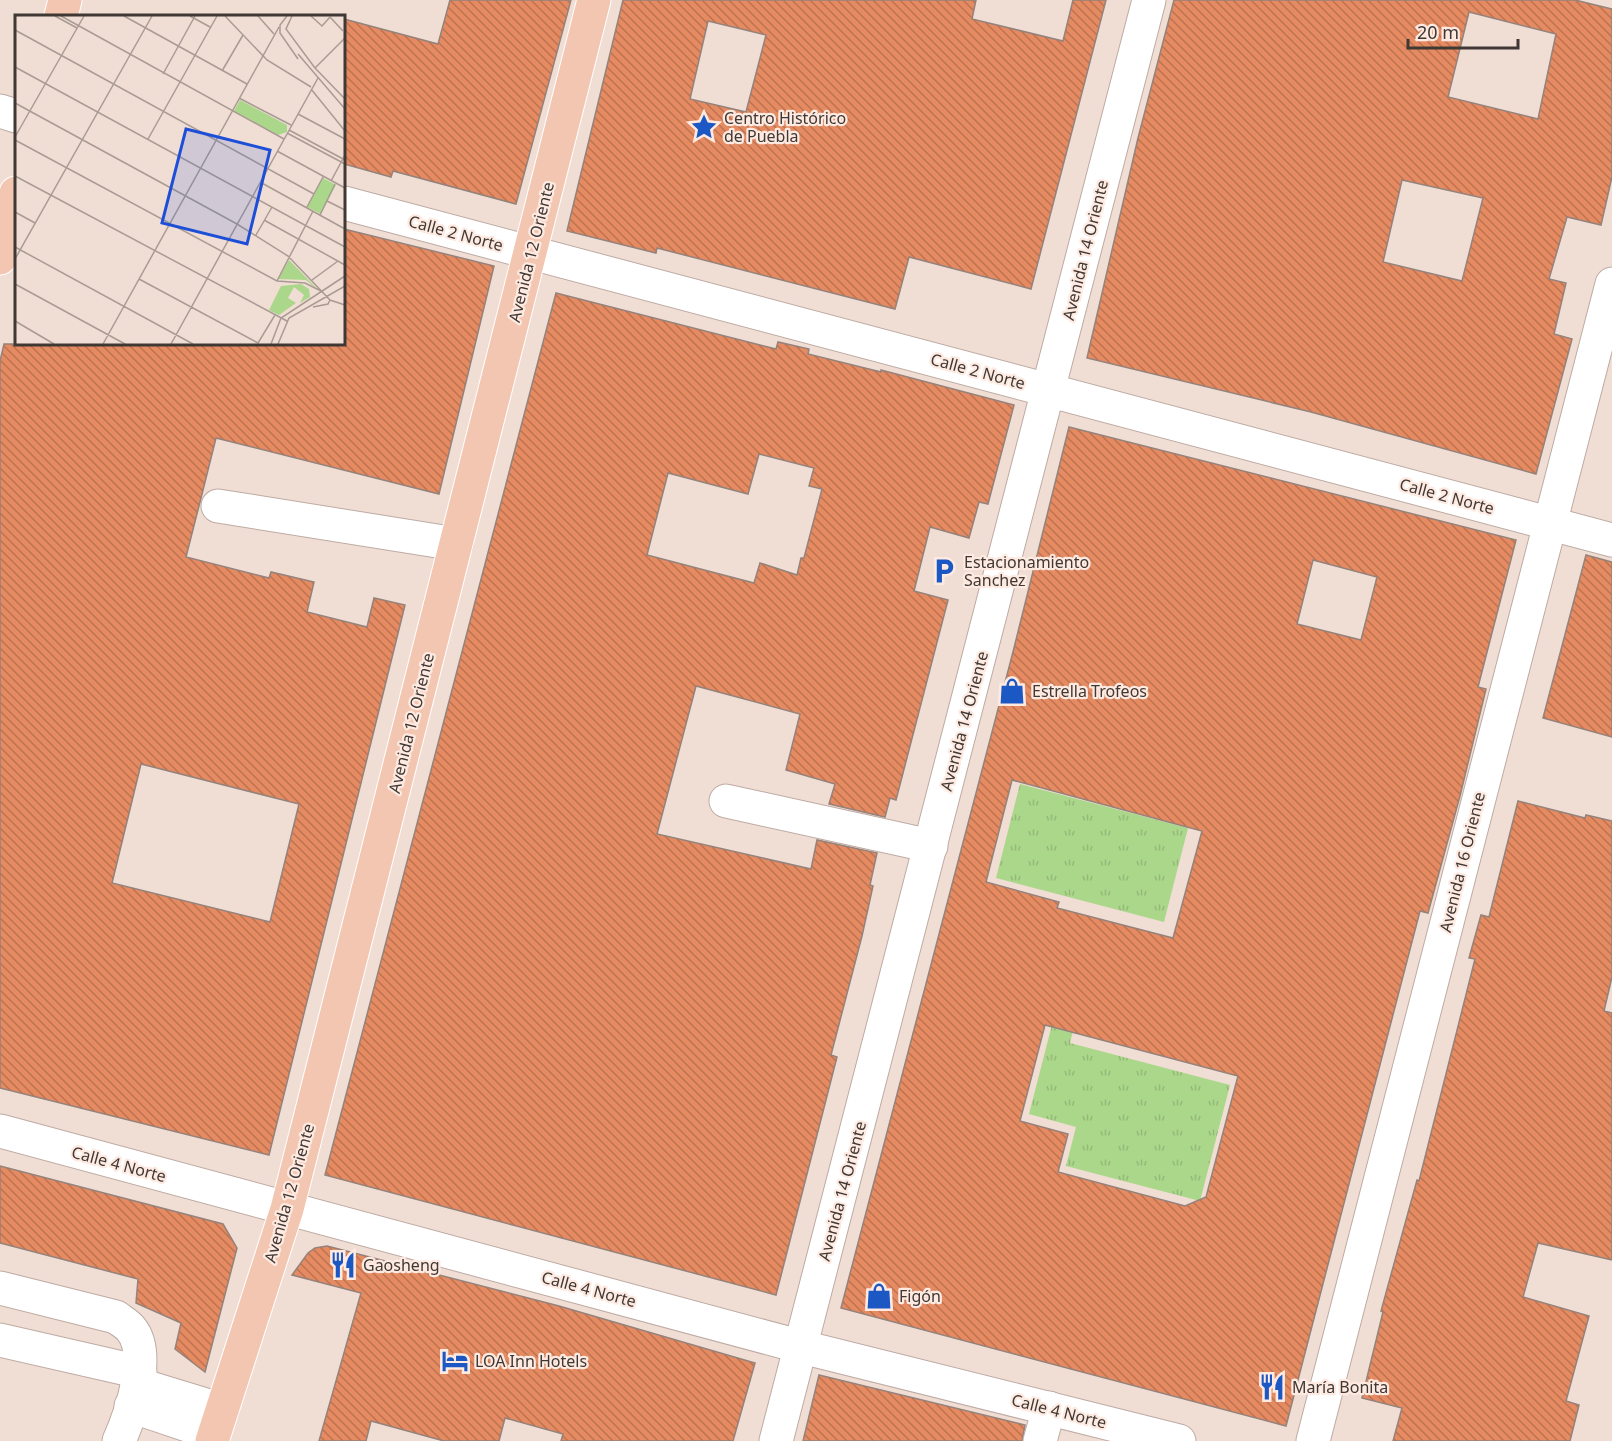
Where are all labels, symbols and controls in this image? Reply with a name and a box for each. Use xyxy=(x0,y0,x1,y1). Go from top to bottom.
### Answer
scale bar xyxy=(1408,12,1518,50)
inset map xyxy=(15,15,345,345)
text: 20 m xyxy=(1417,20,1459,44)
place label: Centro Histórico de Puebla xyxy=(724,107,846,147)
place icon: Centro Histórico de Puebla xyxy=(689,112,719,142)
street label: Avenida 14 Oriente xyxy=(1057,178,1113,322)
street label: Avenida 12 Oriente xyxy=(503,180,559,324)
street label: Calle 2 Norte xyxy=(406,210,506,256)
street label: Calle 2 Norte xyxy=(928,348,1028,394)
street label: Calle 2 Norte xyxy=(1397,473,1497,519)
place label: Estacionamiento Sanchez xyxy=(964,551,1089,591)
parking icon: Estacionamiento Sanchez xyxy=(929,556,959,586)
street label: Avenida 14 Oriente xyxy=(935,649,993,793)
street label: Avenida 12 Oriente xyxy=(383,651,439,795)
shop icon: Estrella Trofeos xyxy=(997,676,1027,706)
place label: Estrella Trofeos xyxy=(1032,680,1147,702)
street label: Avenida 16 Oriente xyxy=(1434,790,1490,934)
street label: Avenida 14 Oriente xyxy=(813,1119,871,1263)
street label: Avenida 12 Oriente xyxy=(259,1121,319,1265)
street label: Calle 4 Norte xyxy=(69,1141,169,1187)
restaurant icon: Gaosheng xyxy=(328,1250,358,1280)
place label: Gaosheng xyxy=(363,1254,440,1276)
street label: Calle 4 Norte xyxy=(539,1266,639,1312)
shop icon: Figón xyxy=(864,1281,894,1311)
place label: Figón xyxy=(899,1285,941,1307)
hotel icon: LOA Inn Hotels xyxy=(440,1346,470,1376)
place label: LOA Inn Hotels xyxy=(475,1350,587,1372)
restaurant icon: María Bonita xyxy=(1257,1372,1287,1402)
place label: María Bonita xyxy=(1292,1376,1388,1398)
street label: Calle 4 Norte xyxy=(1009,1389,1109,1433)

